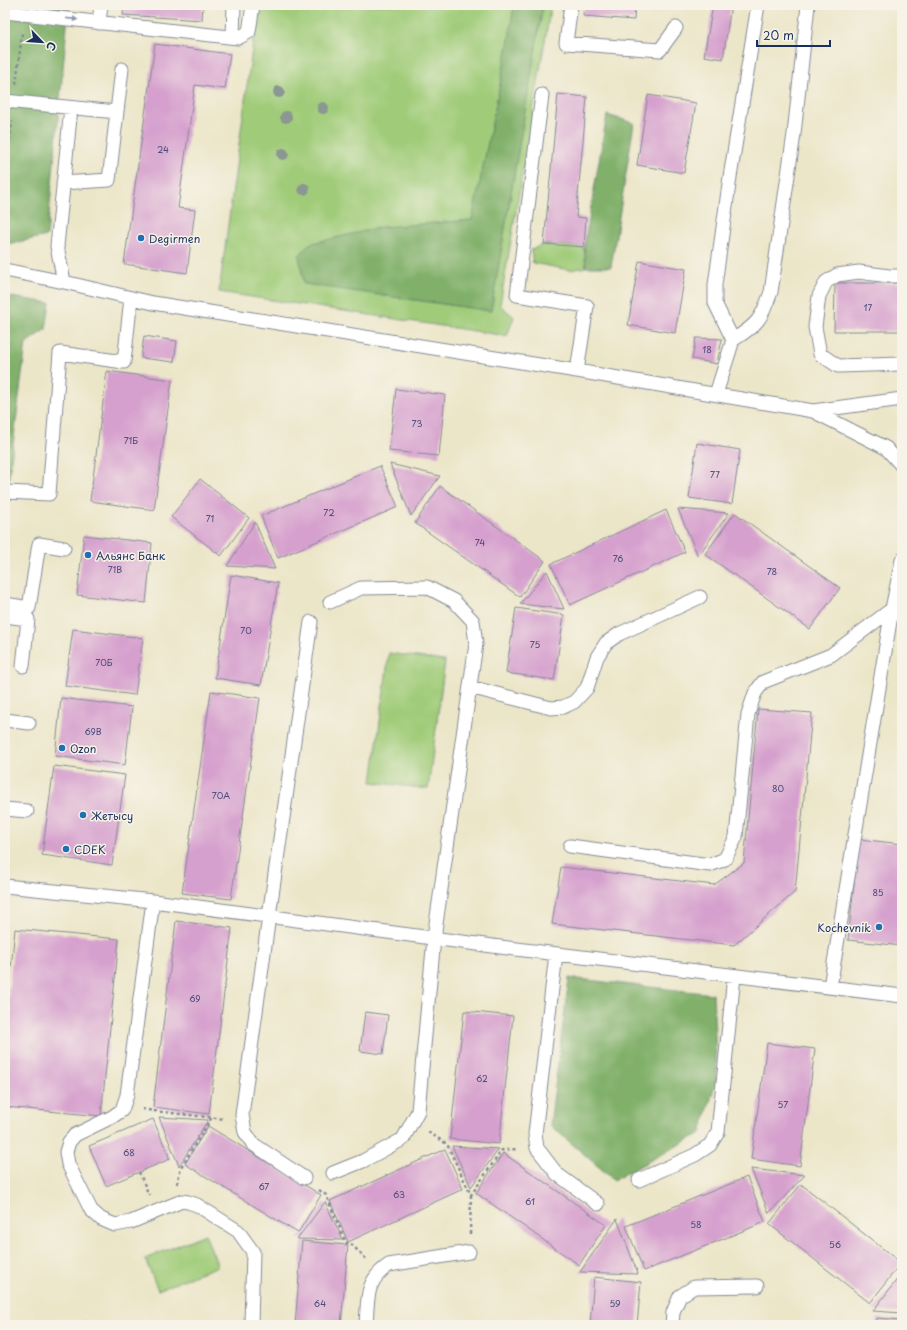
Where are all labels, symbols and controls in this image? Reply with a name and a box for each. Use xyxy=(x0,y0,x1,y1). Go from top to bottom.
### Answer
one-way arrow xyxy=(66,16,78,23)
north arrow xyxy=(22,22,62,62)
scale bar xyxy=(757,22,830,48)
text: 20 m xyxy=(763,26,794,44)
text: С xyxy=(42,39,61,54)
house number: 24 xyxy=(157,142,169,156)
place label: Degirmen xyxy=(149,230,200,247)
marker: Degirmen xyxy=(136,233,146,243)
house number: 17 xyxy=(864,300,873,314)
house number: 18 xyxy=(702,342,712,356)
house number: 73 xyxy=(412,416,422,430)
house number: 71Б xyxy=(124,433,138,447)
house number: 77 xyxy=(710,467,720,481)
house number: 72 xyxy=(323,505,335,519)
house number: 71 xyxy=(206,511,214,525)
house number: 74 xyxy=(475,535,485,549)
place label: Альянс Банк xyxy=(96,547,166,564)
marker: Альянс Банк xyxy=(83,550,93,560)
house number: 76 xyxy=(613,551,623,565)
house number: 71В xyxy=(108,562,122,576)
house number: 78 xyxy=(767,564,777,578)
house number: 70 xyxy=(240,623,252,637)
house number: 75 xyxy=(530,637,540,651)
house number: 70Б xyxy=(95,655,113,669)
house number: 69В xyxy=(84,724,102,738)
place label: Ozon xyxy=(70,740,96,757)
marker: Ozon xyxy=(57,743,67,753)
house number: 80 xyxy=(772,781,785,795)
house number: 70А xyxy=(212,788,230,802)
place label: Жетысу xyxy=(91,807,133,824)
marker: Жетысу xyxy=(78,810,88,820)
place label: CDEK xyxy=(74,841,106,858)
marker: CDEK xyxy=(61,844,71,854)
house number: 85 xyxy=(872,885,884,899)
place label: Kochevnik xyxy=(817,919,871,936)
marker: Kochevnik xyxy=(874,922,884,932)
house number: 69 xyxy=(189,991,201,1005)
house number: 62 xyxy=(476,1071,488,1085)
house number: 57 xyxy=(778,1097,788,1111)
house number: 68 xyxy=(123,1145,135,1159)
house number: 67 xyxy=(258,1179,270,1193)
house number: 63 xyxy=(393,1187,405,1201)
house number: 61 xyxy=(525,1194,535,1208)
house number: 58 xyxy=(690,1217,702,1231)
house number: 56 xyxy=(829,1237,841,1251)
house number: 64 xyxy=(314,1296,326,1310)
house number: 59 xyxy=(609,1296,621,1310)

